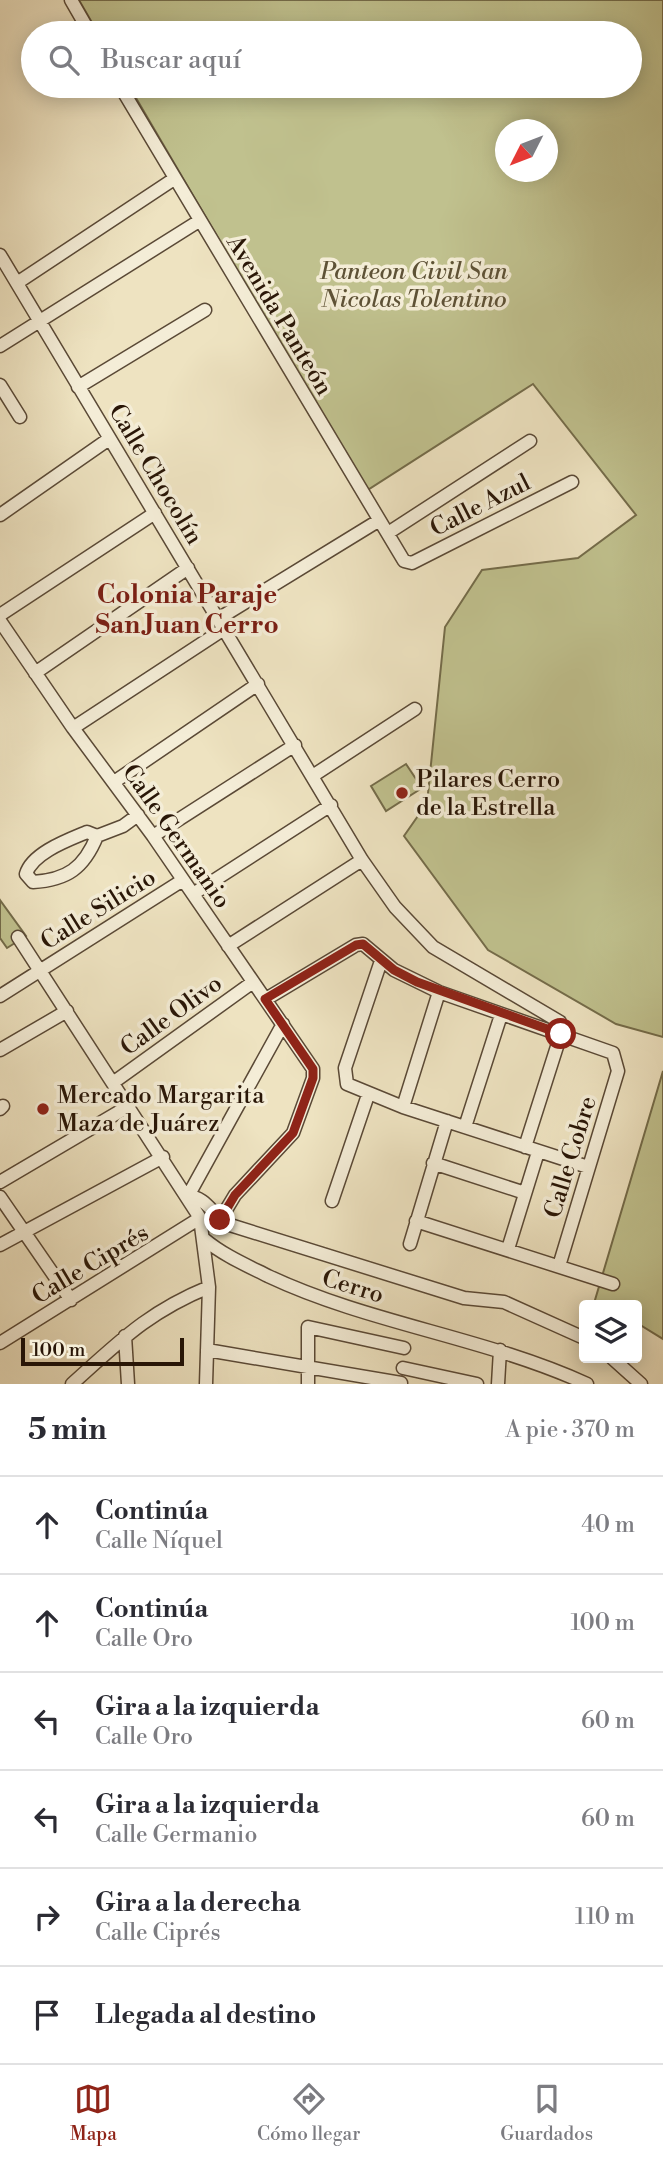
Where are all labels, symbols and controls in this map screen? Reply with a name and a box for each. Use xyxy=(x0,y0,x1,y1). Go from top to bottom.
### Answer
search box xyxy=(21,21,642,98)
icon: search xyxy=(45,41,83,79)
text: Buscar aquí xyxy=(101,44,241,76)
north arrow xyxy=(495,119,558,182)
street label: Avenida Panteón xyxy=(219,229,339,401)
park label: Panteon Civil San Nicolas Tolentino xyxy=(319,257,508,315)
street label: Calle Chocolín xyxy=(101,399,209,550)
street label: Calle Azul xyxy=(425,468,536,544)
district label: Colonia Paraje San Juan Cerro xyxy=(95,579,279,641)
street label: Calle Germanio xyxy=(115,759,237,915)
place label: Pilares Cerro de la Estrella xyxy=(416,765,560,823)
marker: Pilares Cerro de la Estrella xyxy=(394,785,410,801)
street label: Calle Silicio xyxy=(35,863,162,957)
street label: Calle Olivo xyxy=(115,969,228,1063)
route start xyxy=(545,1018,576,1049)
place label: Mercado Margarita Maza de Juárez xyxy=(57,1081,265,1139)
street label: Calle Cobre xyxy=(538,1093,604,1222)
marker: Mercado Margarita Maza de Juárez xyxy=(35,1101,51,1117)
route end xyxy=(204,1204,235,1235)
street label: Calle Ciprés xyxy=(27,1218,154,1311)
street label: Cerro xyxy=(318,1263,387,1311)
map controls xyxy=(579,1300,642,1363)
button: layers xyxy=(579,1300,642,1363)
scale bar xyxy=(21,1335,184,1367)
text: 100 m xyxy=(32,1338,85,1362)
text: 5 min xyxy=(28,1411,107,1449)
text: A pie · 370 m xyxy=(505,1416,635,1444)
text: Continúa xyxy=(95,1495,208,1527)
icon: ahead xyxy=(28,1506,66,1544)
text: 40 m xyxy=(581,1511,635,1539)
text: Calle Níquel xyxy=(95,1527,223,1555)
text: Continúa xyxy=(95,1593,208,1625)
icon: ahead xyxy=(28,1604,66,1642)
text: 100 m xyxy=(570,1609,635,1637)
text: Calle Oro xyxy=(95,1625,193,1653)
text: Gira a la izquierda xyxy=(95,1691,319,1723)
icon: left xyxy=(28,1702,66,1740)
text: 60 m xyxy=(581,1707,635,1735)
text: Calle Oro xyxy=(95,1723,193,1751)
text: Gira a la izquierda xyxy=(95,1789,319,1821)
icon: left xyxy=(28,1800,66,1838)
text: 60 m xyxy=(581,1805,635,1833)
text: Calle Germanio xyxy=(95,1821,257,1849)
text: Gira a la derecha xyxy=(95,1887,301,1919)
icon: right xyxy=(28,1898,66,1936)
text: 110 m xyxy=(575,1903,635,1931)
text: Calle Ciprés xyxy=(95,1919,221,1947)
icon: arrive xyxy=(28,1996,66,2034)
text: Llegada al destino xyxy=(95,1999,316,2031)
tab: Mapa xyxy=(70,2080,117,2146)
tab: Cómo llegar xyxy=(257,2080,360,2146)
tab: Guardados xyxy=(500,2080,593,2146)

